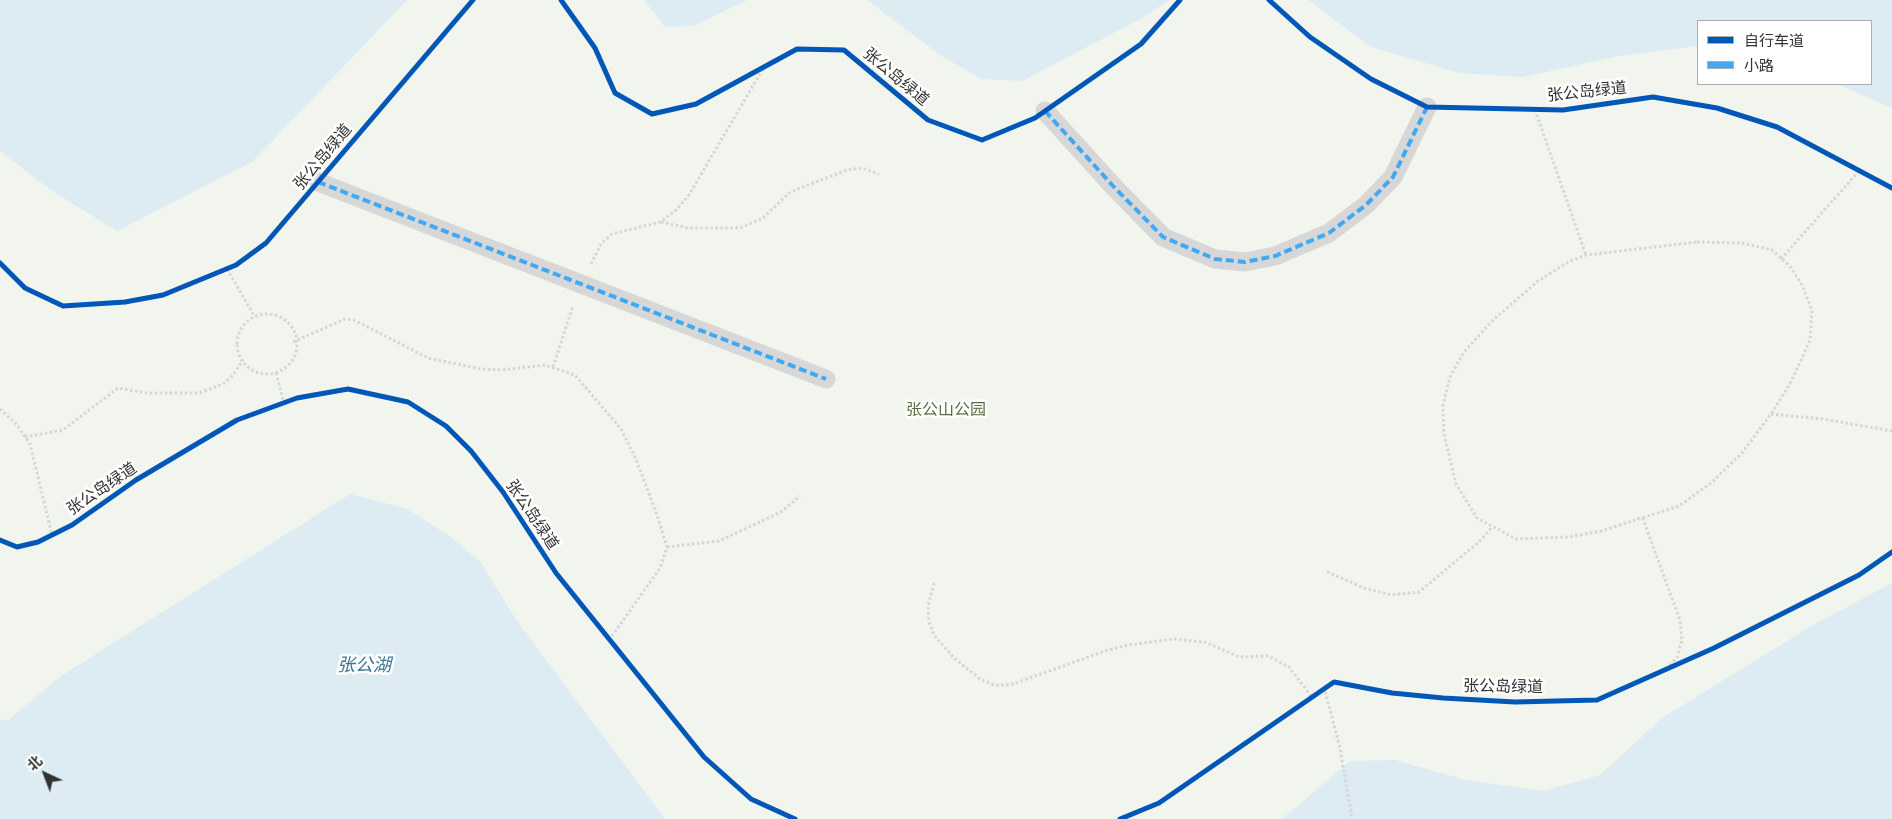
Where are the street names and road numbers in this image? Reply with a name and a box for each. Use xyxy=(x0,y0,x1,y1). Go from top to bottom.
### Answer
street label: 张公岛绿道 xyxy=(859,44,933,110)
street label: 张公岛绿道 xyxy=(1546,78,1628,106)
street label: 张公岛绿道 xyxy=(290,120,356,194)
street label: 张公岛绿道 xyxy=(63,459,141,519)
street label: 张公岛绿道 xyxy=(502,476,562,554)
street label: 张公岛绿道 xyxy=(1463,677,1543,697)

